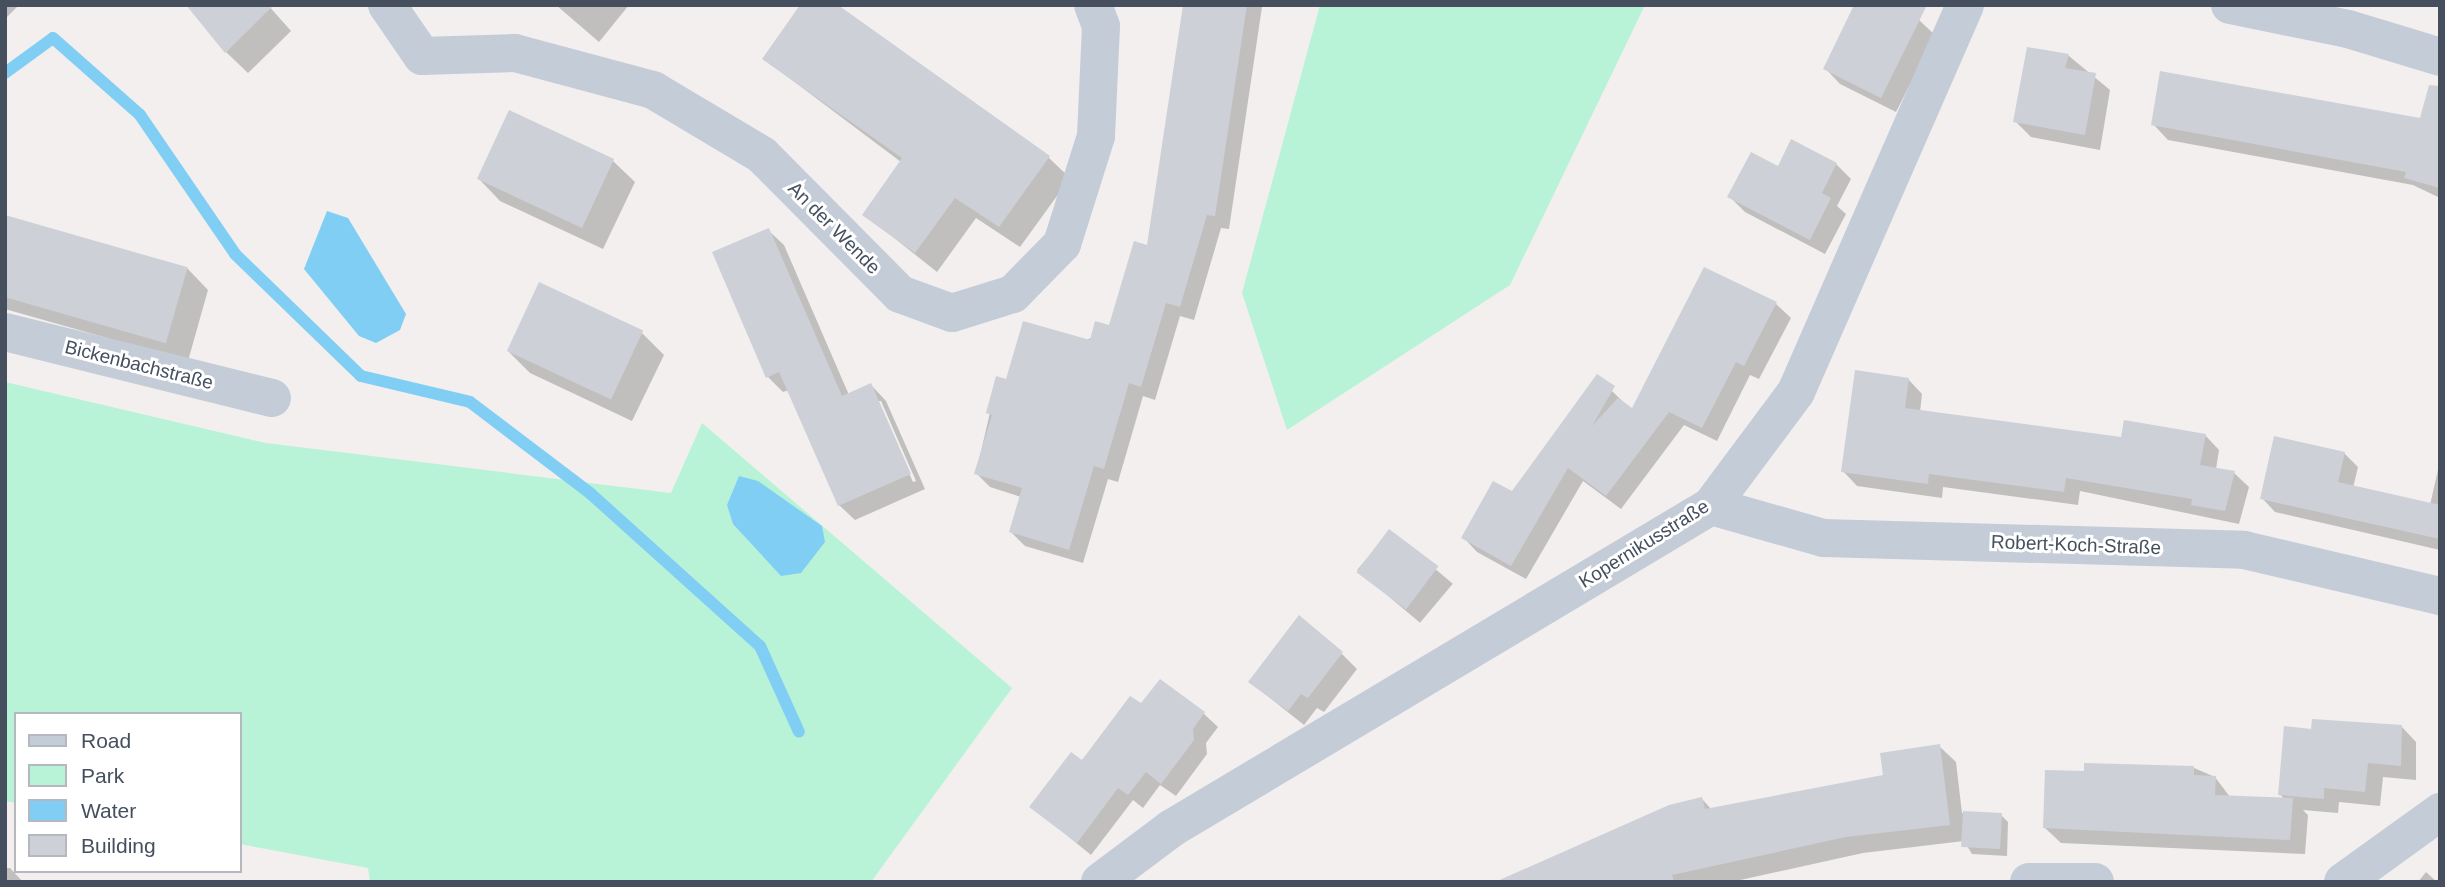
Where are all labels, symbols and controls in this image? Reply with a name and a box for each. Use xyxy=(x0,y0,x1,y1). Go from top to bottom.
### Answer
street label: An der Wende xyxy=(783,177,885,279)
street label: Bickenbachstraße xyxy=(62,336,216,394)
street label: Kopernikusstraße xyxy=(1575,495,1713,593)
street label: Robert-Koch-Straße xyxy=(1991,531,2161,559)
legend xyxy=(14,712,242,873)
text: Road xyxy=(81,729,131,752)
text: Park xyxy=(81,764,124,787)
text: Water xyxy=(81,799,136,822)
text: Building xyxy=(81,834,156,857)

